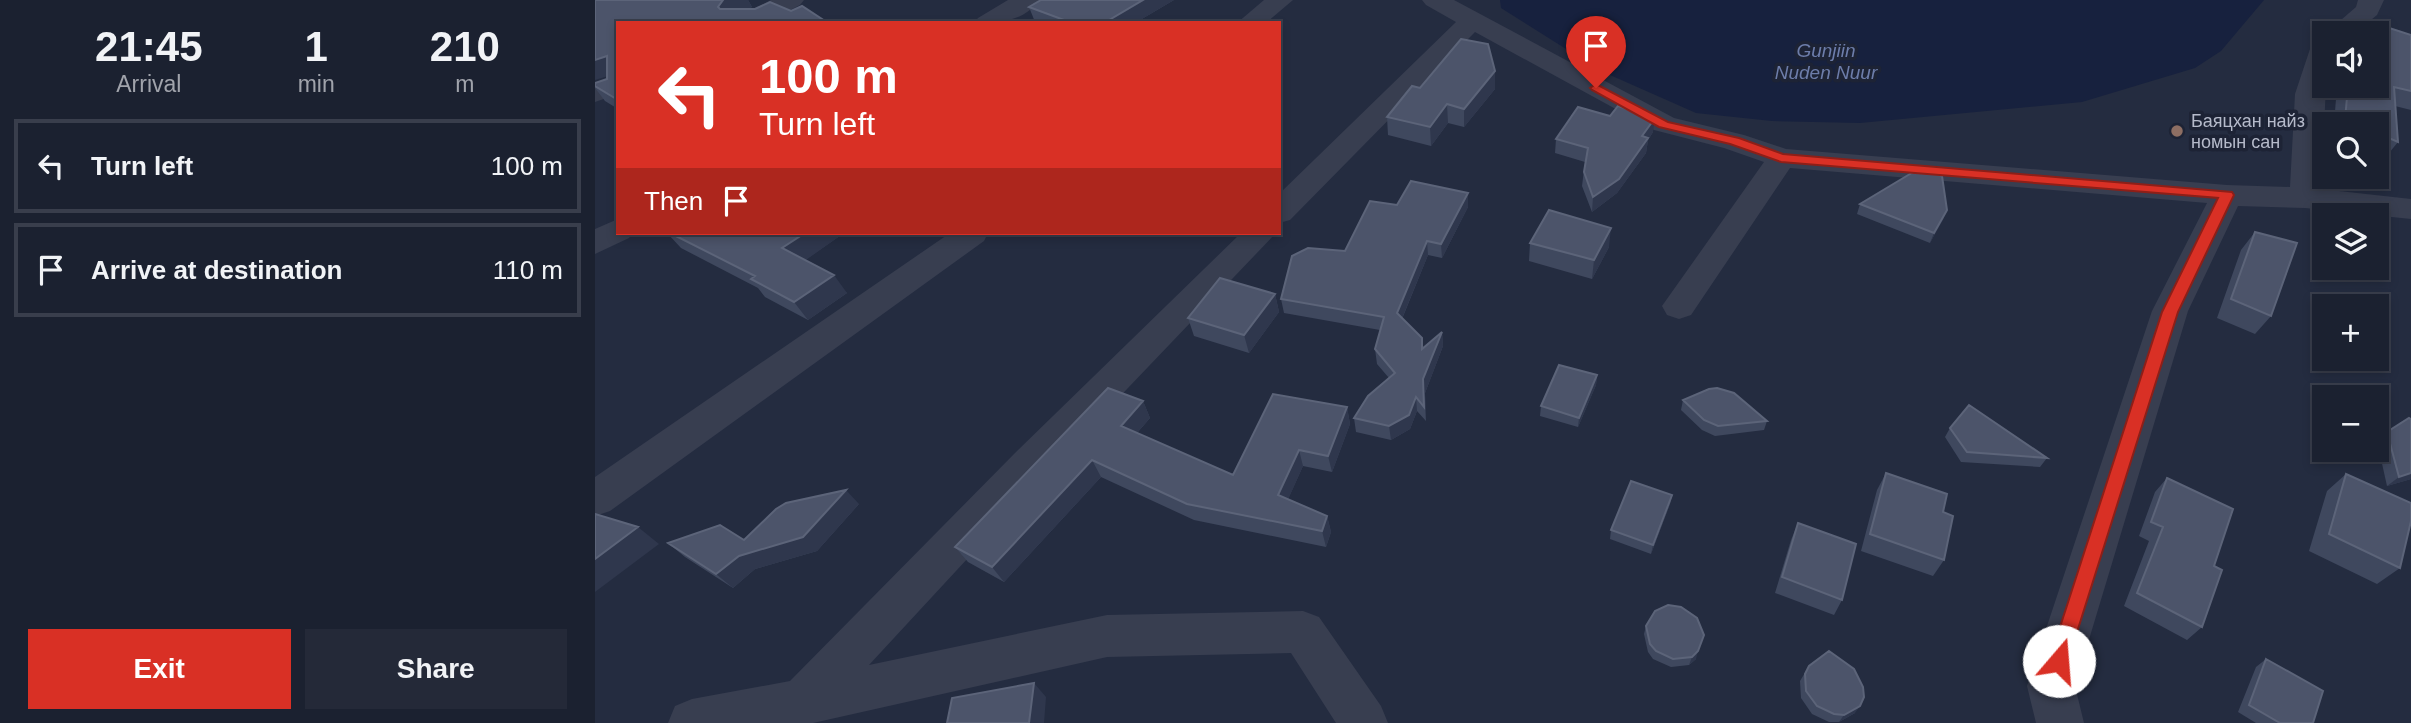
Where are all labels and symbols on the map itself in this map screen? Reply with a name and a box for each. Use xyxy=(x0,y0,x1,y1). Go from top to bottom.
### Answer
pin xyxy=(1566,16,1626,88)
water label: Gunjiin Nuden Nuur xyxy=(1775,40,1878,83)
place label: Баяцхан найз номын сан xyxy=(2191,111,2305,152)
marker: Баяцхан найз номын сан xyxy=(2169,123,2185,139)
position arrow xyxy=(2022,624,2096,698)

